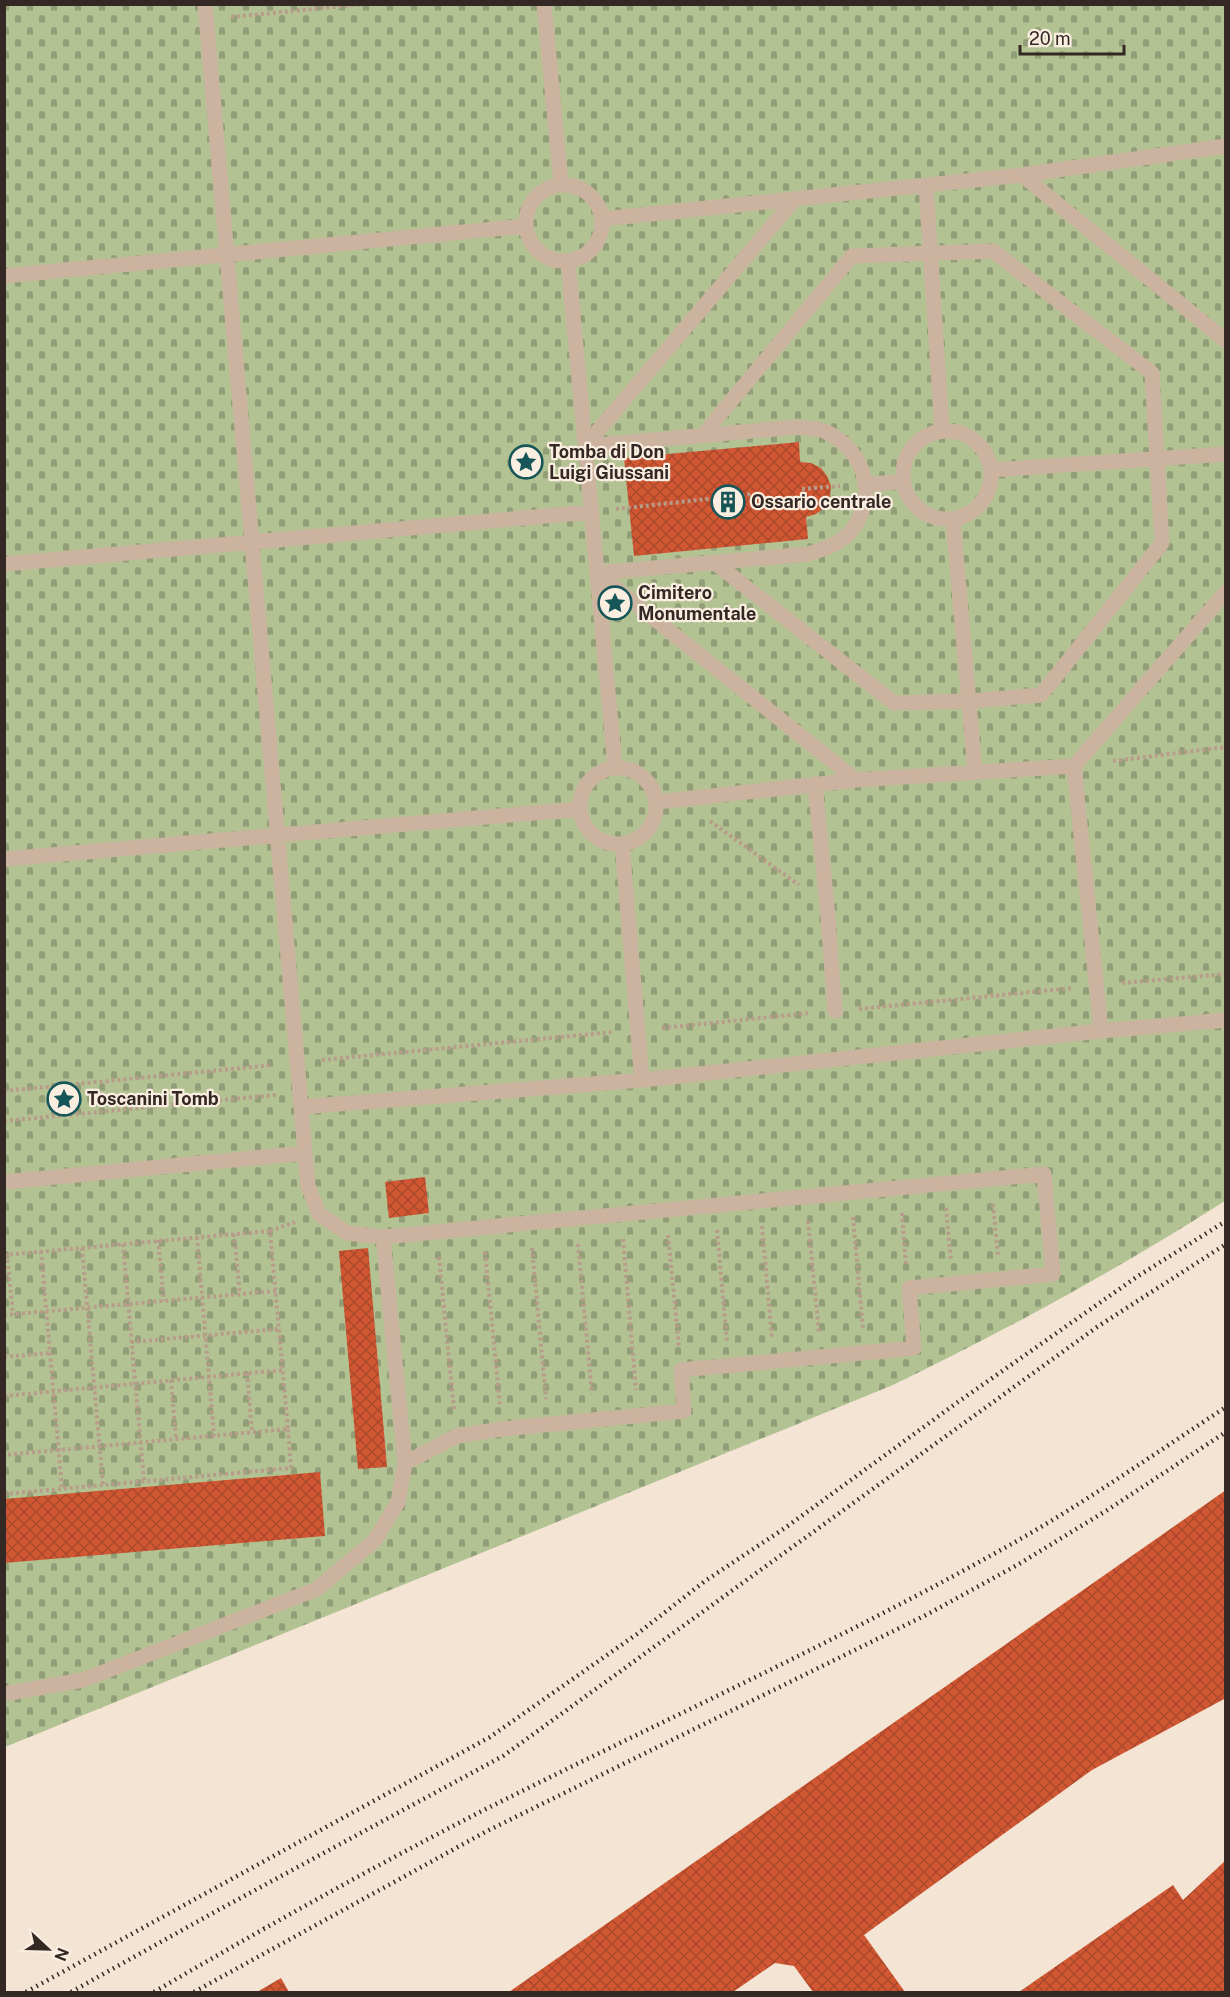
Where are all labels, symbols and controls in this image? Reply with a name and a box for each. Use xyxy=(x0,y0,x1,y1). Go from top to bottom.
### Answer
scale bar xyxy=(1020,18,1124,56)
text: 20 m xyxy=(1029,28,1071,49)
place label: Tomba di Don Luigi Giussani xyxy=(549,441,669,483)
place icon: Tomba di Don Luigi Giussani xyxy=(508,444,544,480)
building icon: Ossario centrale xyxy=(710,484,746,520)
place label: Ossario centrale xyxy=(751,491,891,512)
place label: Cimitero Monumentale xyxy=(638,582,756,624)
place icon: Cimitero Monumentale xyxy=(597,585,633,621)
place icon: Toscanini Tomb xyxy=(46,1081,82,1117)
place label: Toscanini Tomb xyxy=(87,1088,219,1109)
north arrow xyxy=(18,1919,78,1979)
text: N xyxy=(50,1945,73,1964)

